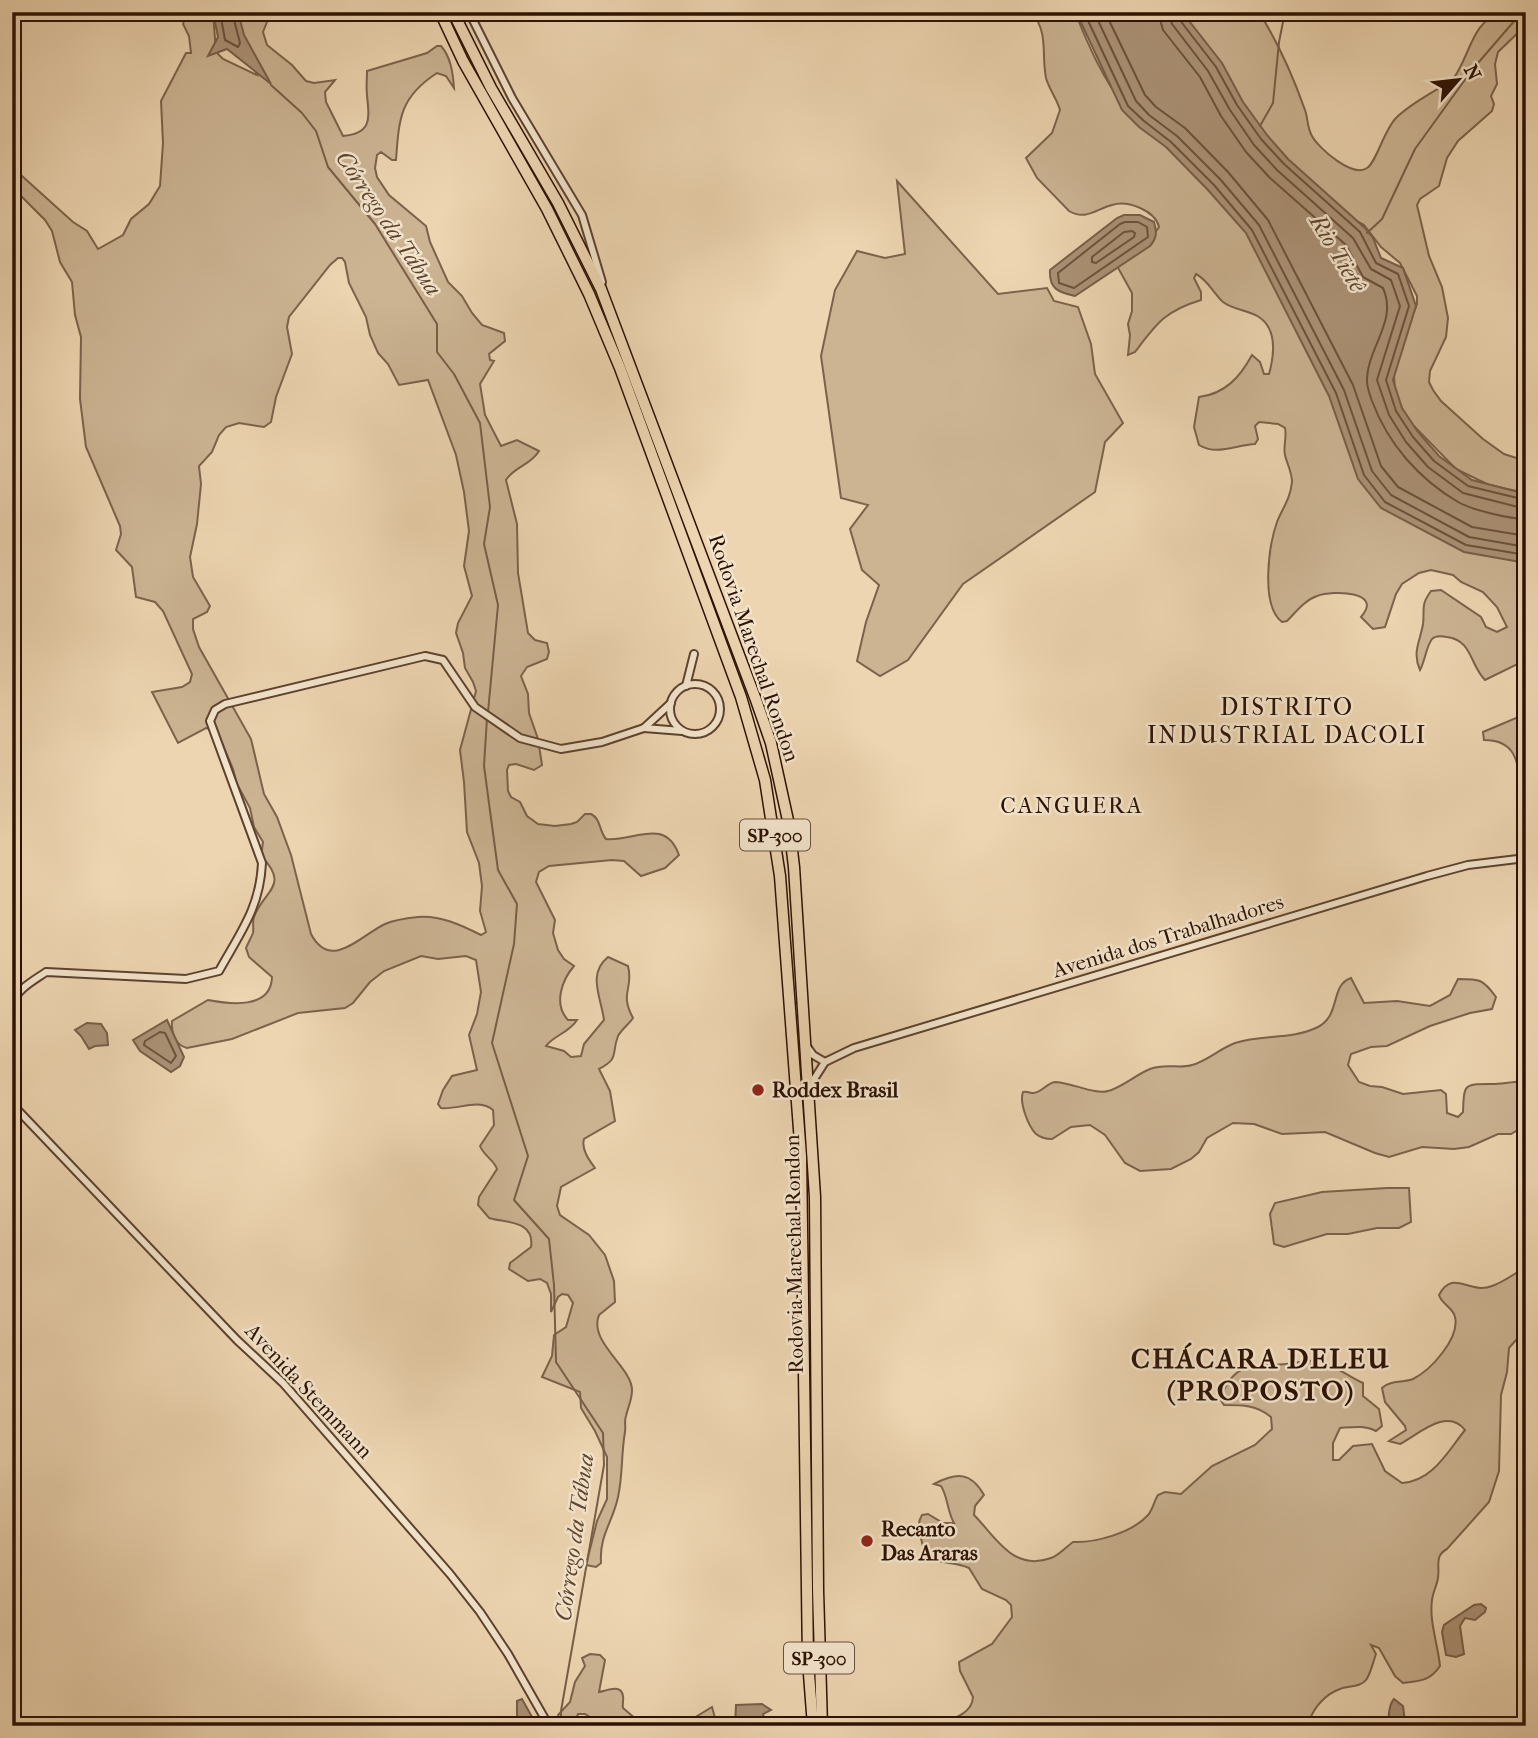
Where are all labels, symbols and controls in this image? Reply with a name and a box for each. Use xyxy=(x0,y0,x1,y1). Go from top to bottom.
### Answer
north arrow xyxy=(1422,46,1492,116)
text: N xyxy=(1459,61,1485,85)
water label: Córrego da Tábua xyxy=(330,146,447,301)
water label: Rio Tietê xyxy=(1303,208,1372,298)
street label: Rodovia Marechal Rondon xyxy=(704,531,804,765)
district label: DISTRITO INDUSTRIAL DACOLI xyxy=(1147,693,1427,749)
district label: CANGUERA xyxy=(1000,792,1144,819)
road number: SP-300 xyxy=(740,820,810,850)
street label: Avenida dos Trabalhadores xyxy=(1049,889,1287,983)
place label: Roddex Brasil xyxy=(772,1078,898,1102)
marker: Roddex Brasil xyxy=(750,1082,766,1098)
street label: Rodovia Marechal Rondon xyxy=(780,1134,808,1374)
street label: Avenida Stemmann xyxy=(240,1318,378,1463)
district label: CHÁCARA DELEU (PROPOSTO) xyxy=(1131,1342,1391,1407)
water label: Córrego da Tábua xyxy=(549,1452,600,1623)
place label: Recanto Das Araras xyxy=(881,1517,978,1565)
marker: Recanto Das Araras xyxy=(859,1533,875,1549)
road number: SP-300 xyxy=(784,1642,854,1674)

